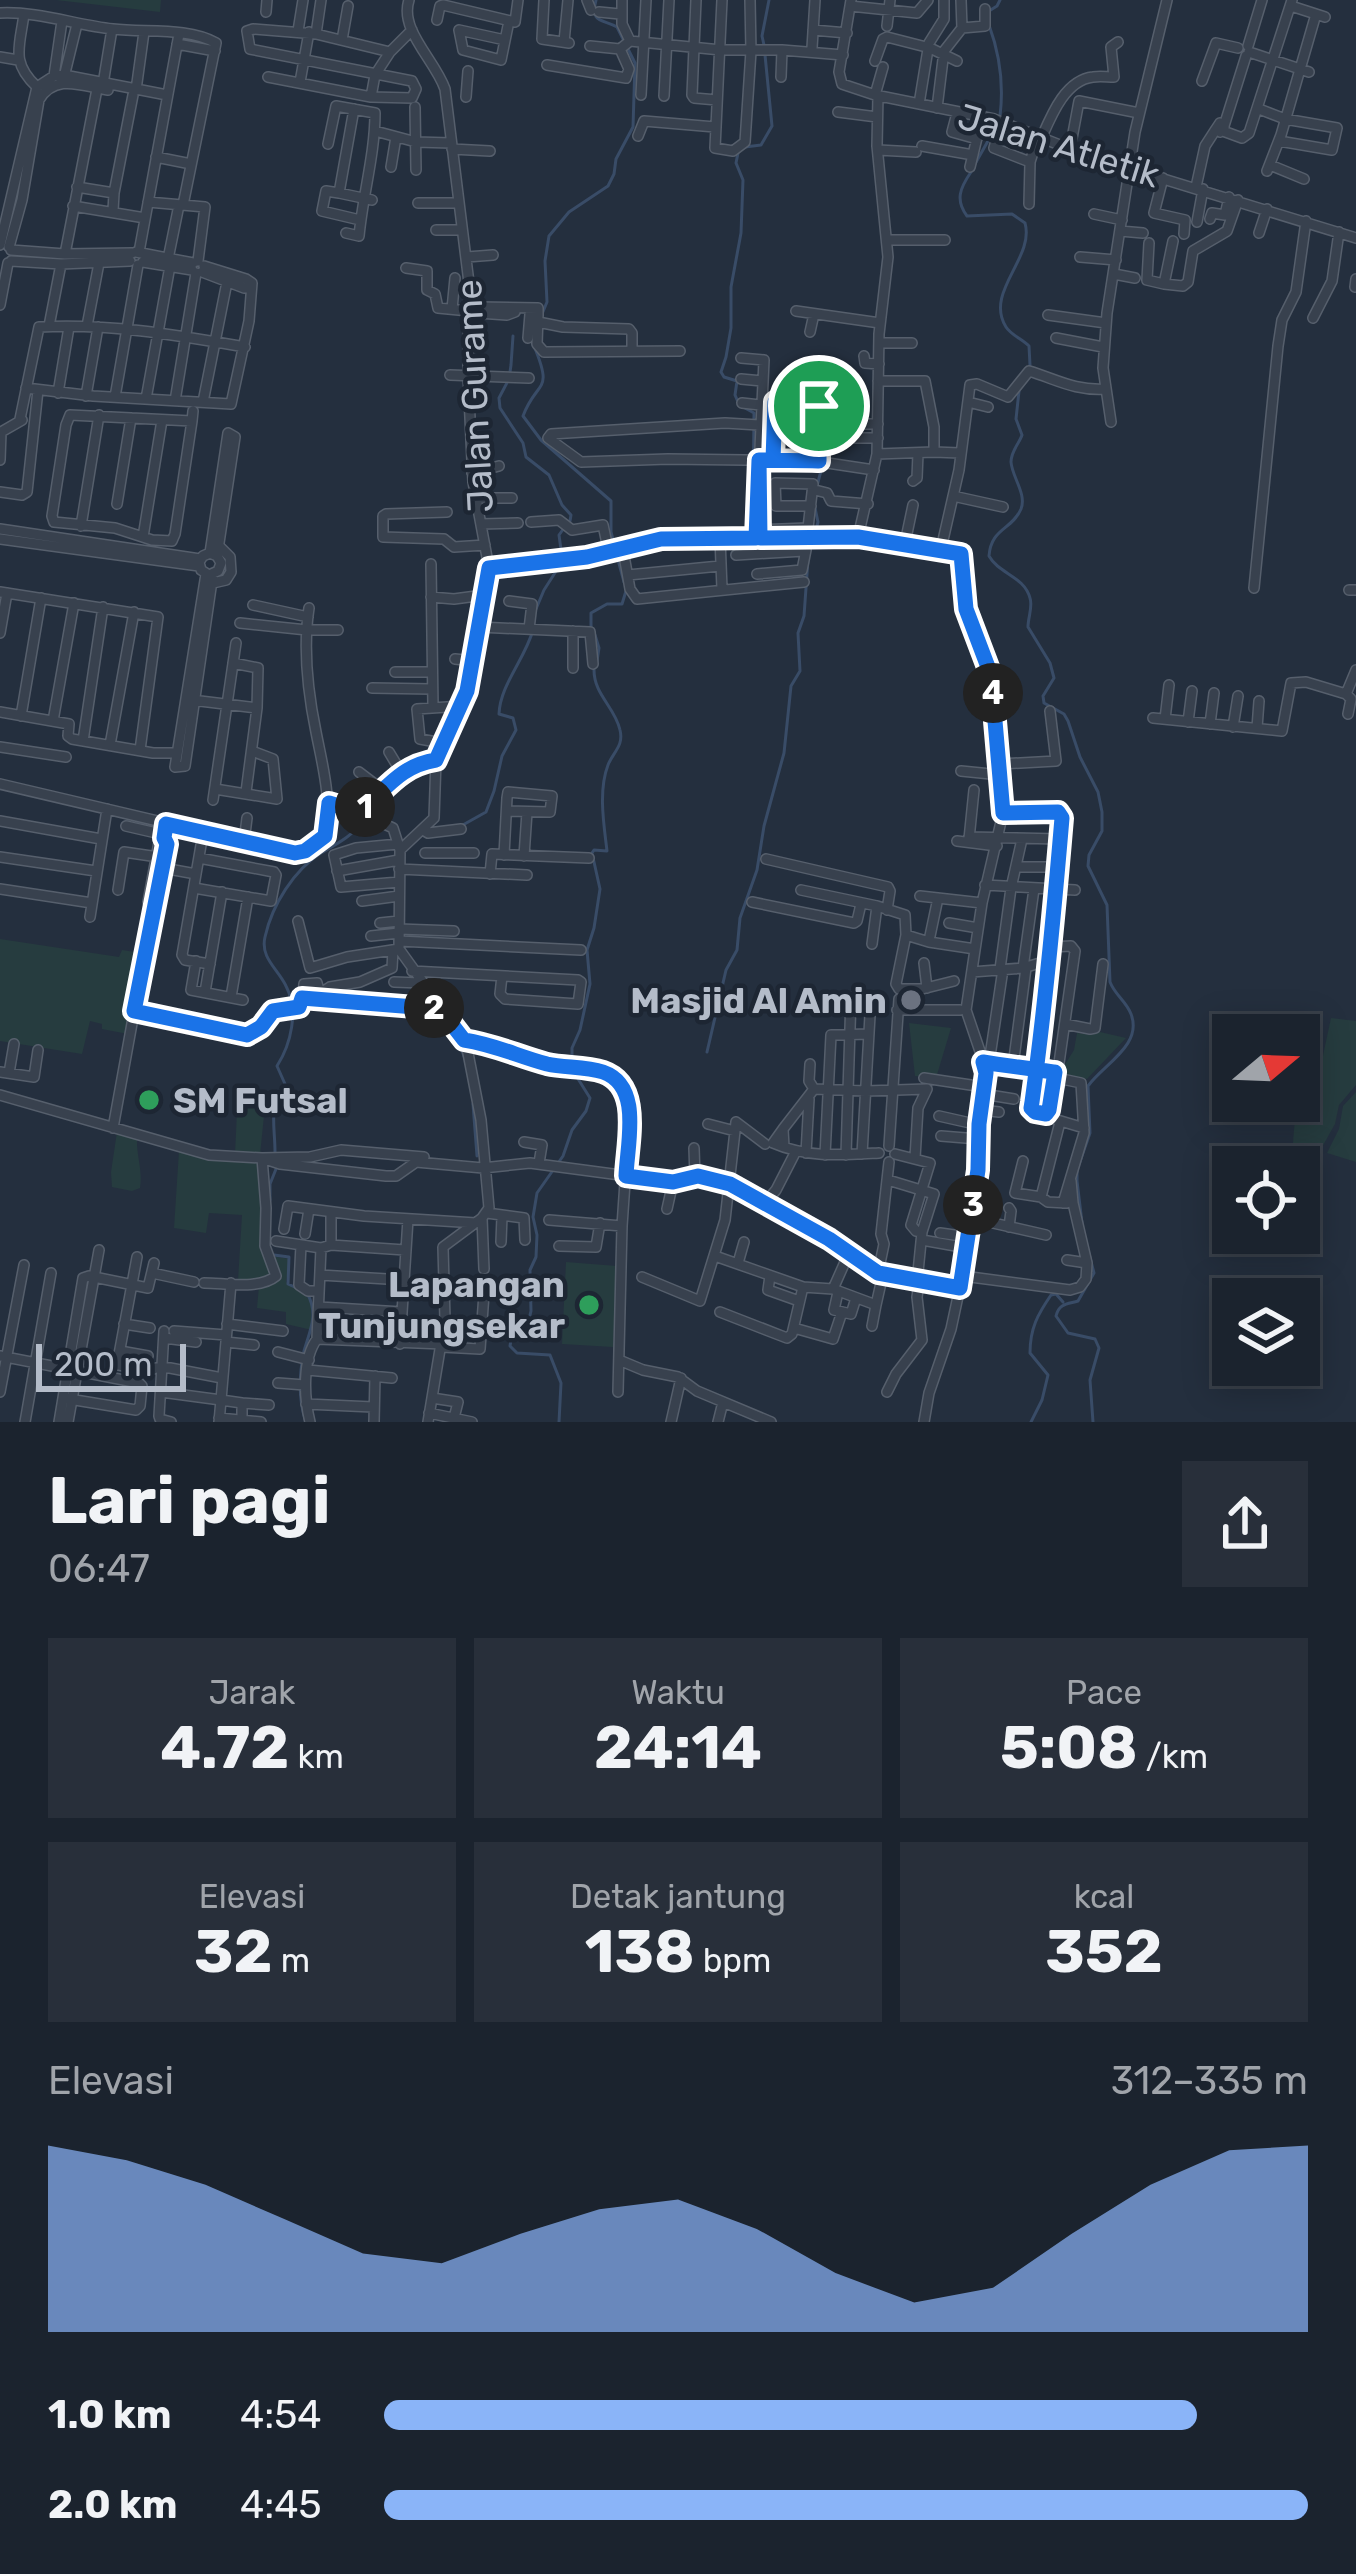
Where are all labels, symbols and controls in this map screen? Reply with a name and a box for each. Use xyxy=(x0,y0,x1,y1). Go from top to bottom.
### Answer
street label: Jalan Atletik xyxy=(953,94,1165,197)
street label: Jalan Gurame xyxy=(447,278,502,514)
pin xyxy=(768,355,870,457)
icon: arrive xyxy=(786,373,852,439)
pin: 4 xyxy=(963,663,1023,723)
text: 4 xyxy=(982,673,1004,712)
pin: 1 xyxy=(335,777,395,837)
text: 1 xyxy=(357,787,373,826)
pin: 2 xyxy=(404,978,464,1038)
place label: Masjid Al Amin xyxy=(630,979,887,1022)
marker: Masjid Al Amin xyxy=(898,987,924,1013)
text: 2 xyxy=(423,988,445,1027)
north arrow xyxy=(1212,1014,1320,1122)
map controls xyxy=(1212,1014,1320,1386)
place label: SM Futsal xyxy=(173,1079,348,1122)
marker: SM Futsal xyxy=(136,1087,162,1113)
button: locate xyxy=(1212,1146,1320,1254)
pin: 3 xyxy=(943,1175,1003,1235)
text: 3 xyxy=(962,1185,984,1224)
place label: Lapangan Tunjungsekar xyxy=(318,1263,565,1347)
button: layers xyxy=(1212,1278,1320,1386)
marker: Lapangan Tunjungsekar xyxy=(576,1292,602,1318)
scale bar xyxy=(36,1338,186,1391)
text: 200 m xyxy=(54,1345,153,1384)
text: Lari pagi xyxy=(48,1461,331,1540)
button: share xyxy=(1182,1461,1308,1587)
text: 06:47 xyxy=(48,1546,150,1592)
text: Jarak xyxy=(209,1673,295,1712)
text: Waktu xyxy=(631,1673,725,1712)
text: Pace xyxy=(1066,1673,1142,1712)
text: 4.72 xyxy=(160,1712,289,1783)
text: 24:14 xyxy=(594,1712,762,1783)
text: 5:08 xyxy=(1000,1712,1138,1783)
text: km xyxy=(289,1737,344,1776)
text: /km xyxy=(1138,1737,1208,1776)
text: Elevasi xyxy=(199,1877,305,1916)
text: Detak jantung xyxy=(570,1877,786,1916)
text: kcal xyxy=(1074,1877,1134,1916)
text: 32 xyxy=(194,1916,273,1987)
text: 138 xyxy=(585,1916,695,1987)
text: 352 xyxy=(1045,1916,1163,1987)
text: m xyxy=(273,1941,310,1980)
text: bpm xyxy=(695,1941,771,1980)
text: Elevasi xyxy=(48,2058,174,2104)
text: 312–335 m xyxy=(1111,2058,1308,2104)
text: 1.0 km xyxy=(48,2392,172,2438)
text: 4:54 xyxy=(240,2392,322,2438)
text: 2.0 km xyxy=(48,2482,178,2528)
text: 4:45 xyxy=(240,2482,322,2528)

